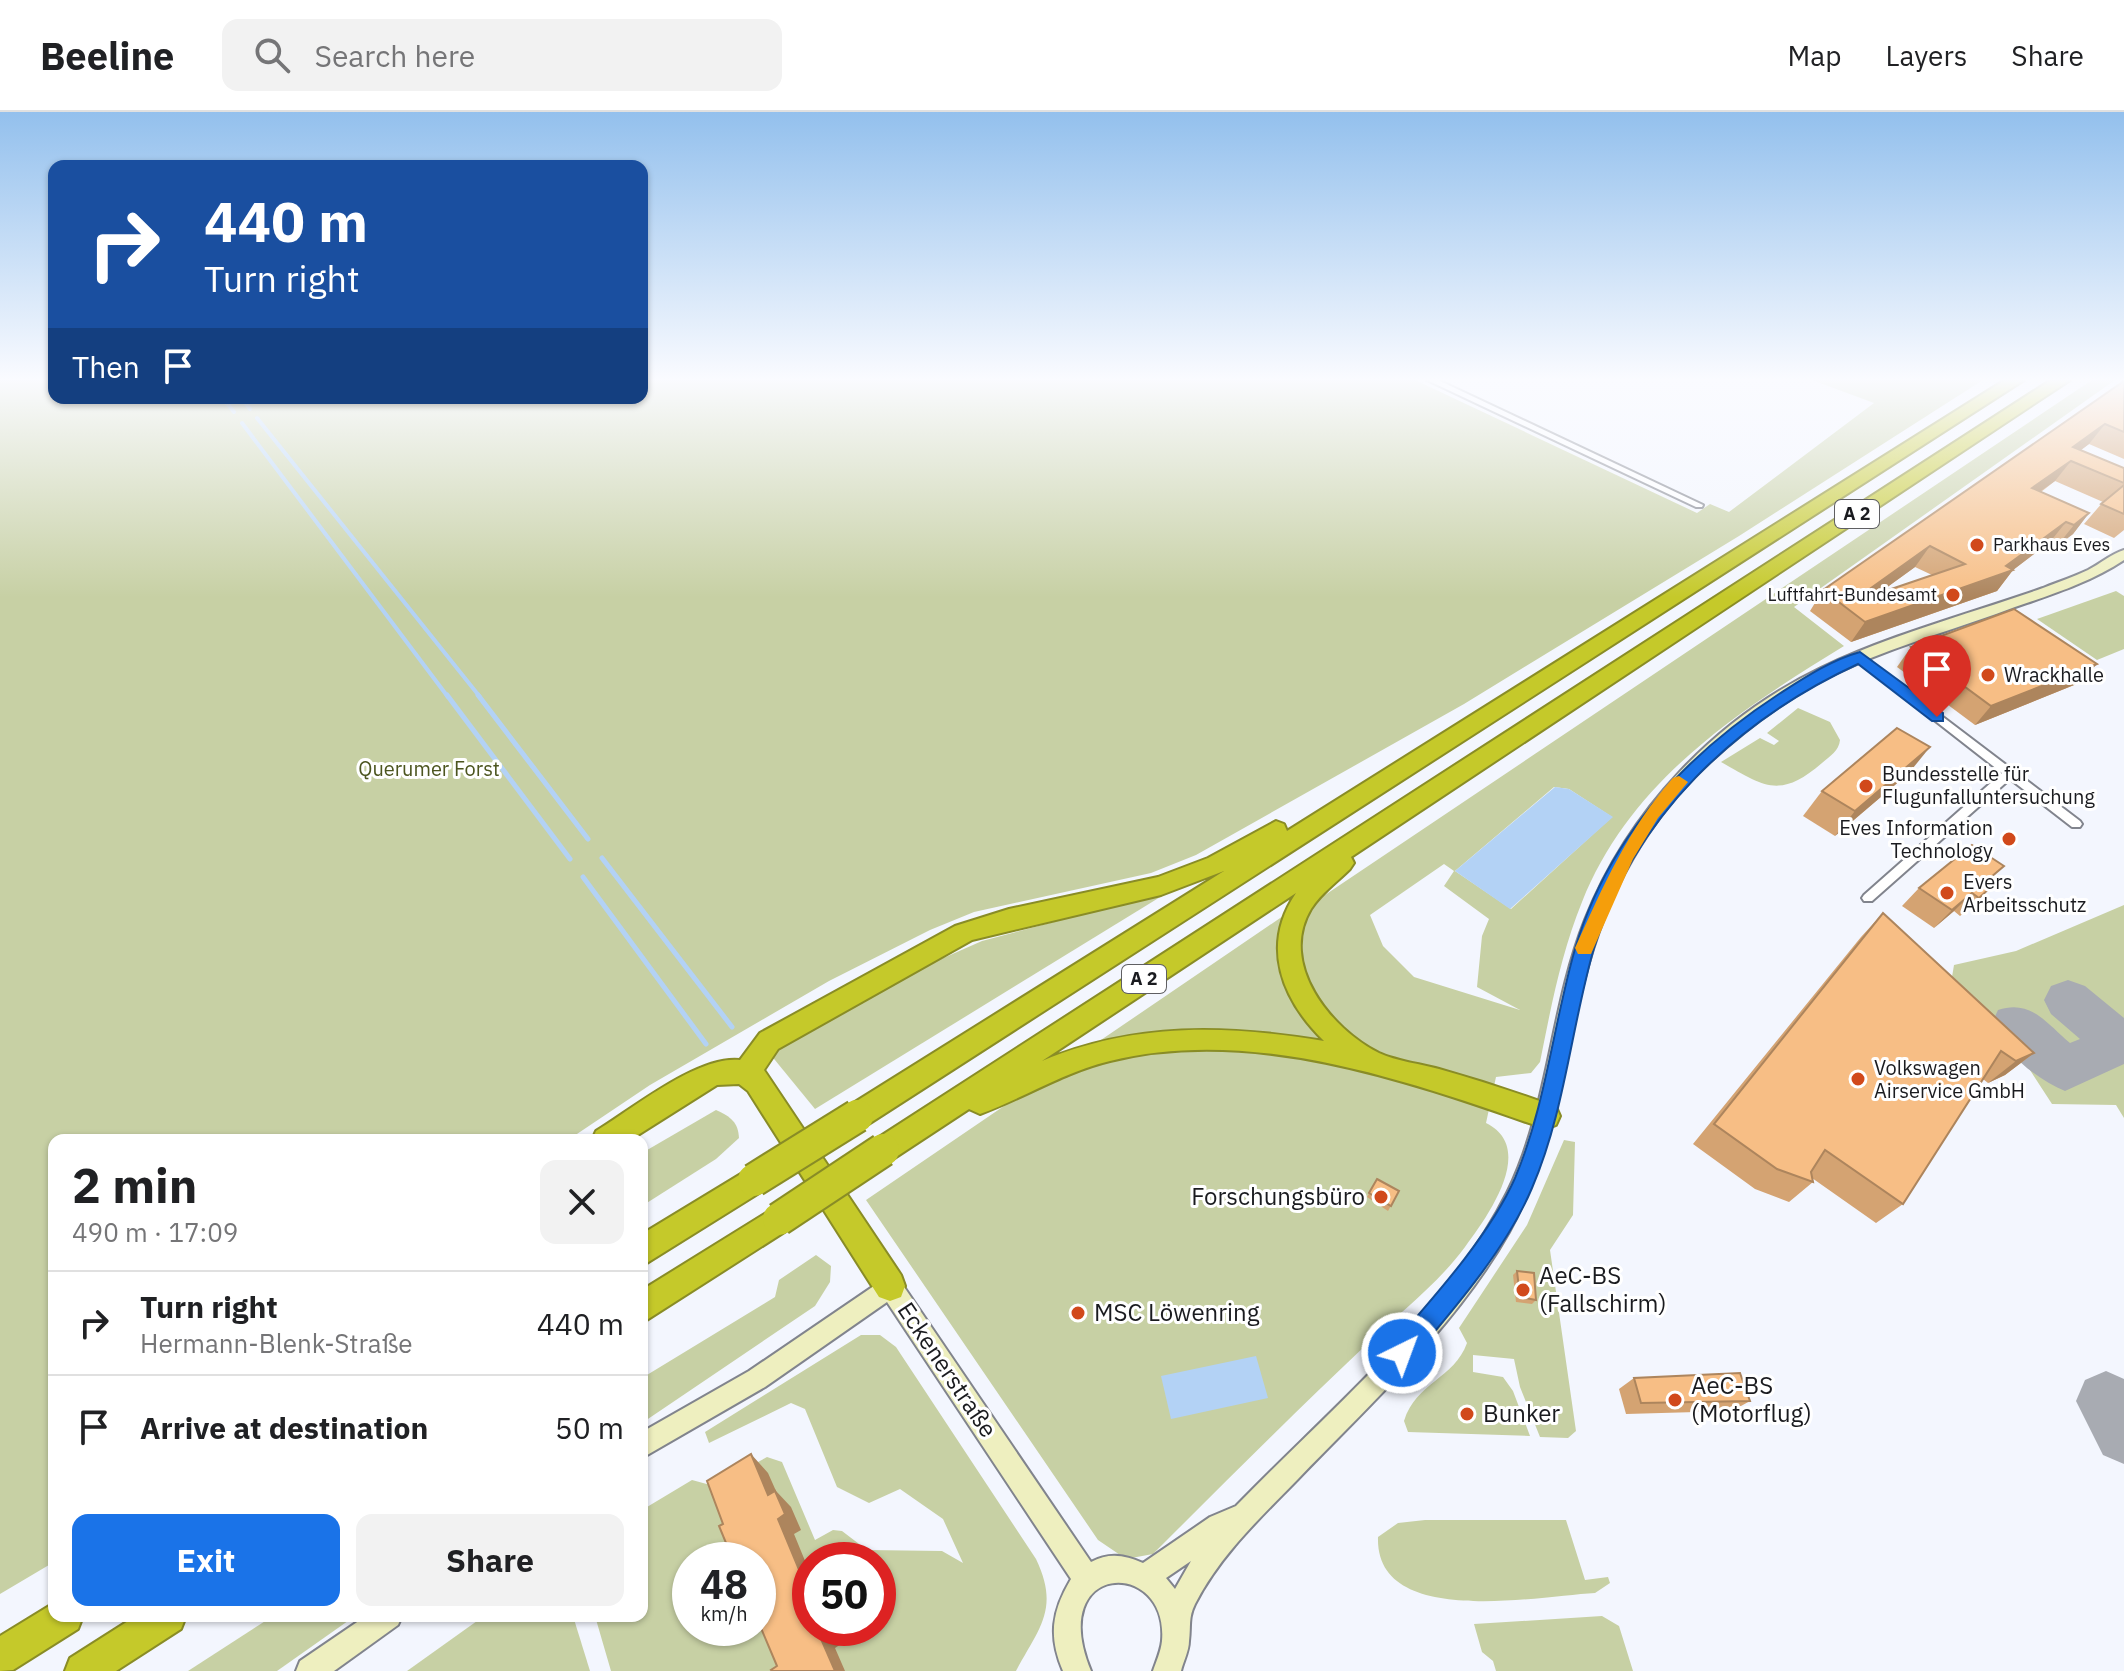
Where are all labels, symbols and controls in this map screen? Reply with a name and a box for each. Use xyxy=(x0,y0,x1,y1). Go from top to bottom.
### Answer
search box xyxy=(222,19,782,91)
text: Beeline xyxy=(40,31,174,80)
icon: search xyxy=(250,33,294,77)
text: Search here xyxy=(314,36,475,75)
text: Map xyxy=(1787,37,1841,74)
text: Layers xyxy=(1885,37,1967,74)
text: Share xyxy=(2011,37,2084,74)
text: 440 m xyxy=(204,185,368,257)
icon: right xyxy=(72,192,176,296)
text: Turn right xyxy=(204,255,360,302)
icon: arrive xyxy=(156,344,200,388)
text: Then xyxy=(72,347,140,386)
road number: A 2 xyxy=(1835,500,1879,528)
place label: Parkhaus Eves xyxy=(1993,533,2110,556)
marker: Parkhaus Eves xyxy=(1968,536,1986,554)
place label: Luftfahrt-Bundesamt xyxy=(1768,583,1937,606)
marker: Luftfahrt-Bundesamt xyxy=(1944,586,1962,604)
pin xyxy=(1903,635,1971,717)
icon: arrive xyxy=(1915,647,1959,691)
place label: Wrackhalle xyxy=(2004,661,2104,688)
marker: Wrackhalle xyxy=(1979,666,1997,684)
park label: Querumer Forst xyxy=(358,755,500,782)
place label: Bundesstelle für Flugunfalluntersuchung xyxy=(1882,760,2095,810)
marker: Bundesstelle für Flugunfalluntersuchung xyxy=(1857,777,1875,795)
place label: Eves Information Technology xyxy=(1839,814,1993,864)
marker: Eves Information Technology xyxy=(2000,830,2018,848)
place label: Evers Arbeitsschutz xyxy=(1963,868,2086,918)
marker: Evers Arbeitsschutz xyxy=(1938,884,1956,902)
road number: A 2 xyxy=(1122,965,1166,993)
place label: Volkswagen Airservice GmbH xyxy=(1874,1054,2025,1104)
marker: Volkswagen Airservice GmbH xyxy=(1849,1070,1867,1088)
text: 2 min xyxy=(72,1154,197,1216)
button: close xyxy=(540,1160,624,1244)
place label: Forschungsbüro xyxy=(1191,1180,1365,1212)
marker: Forschungsbüro xyxy=(1372,1188,1390,1206)
text: 490 m · 17:09 xyxy=(72,1215,238,1249)
place label: AeC-BS (Fallschirm) xyxy=(1539,1259,1666,1319)
marker: AeC-BS (Fallschirm) xyxy=(1514,1281,1532,1299)
text: Turn right xyxy=(140,1287,278,1326)
street label: Eckenerstraße xyxy=(891,1295,1005,1443)
place label: MSC Löwenring xyxy=(1094,1296,1260,1328)
icon: right xyxy=(72,1301,116,1345)
text: 440 m xyxy=(537,1304,624,1343)
marker: MSC Löwenring xyxy=(1069,1304,1087,1322)
position arrow xyxy=(1360,1311,1444,1395)
text: Hermann-Blenk-Straße xyxy=(140,1326,413,1360)
place label: AeC-BS (Motorflug) xyxy=(1691,1369,1812,1429)
marker: AeC-BS (Motorflug) xyxy=(1666,1391,1684,1409)
place label: Bunker xyxy=(1483,1397,1560,1429)
icon: arrive xyxy=(72,1405,116,1449)
marker: Bunker xyxy=(1458,1405,1476,1423)
text: Arrive at destination xyxy=(140,1408,428,1447)
text: 50 m xyxy=(555,1408,624,1447)
button: Exit xyxy=(72,1514,340,1606)
button: Share xyxy=(356,1514,624,1606)
speed limit sign: 50 xyxy=(792,1542,896,1646)
text: 48 xyxy=(700,1558,748,1610)
text: km/h xyxy=(700,1600,748,1627)

